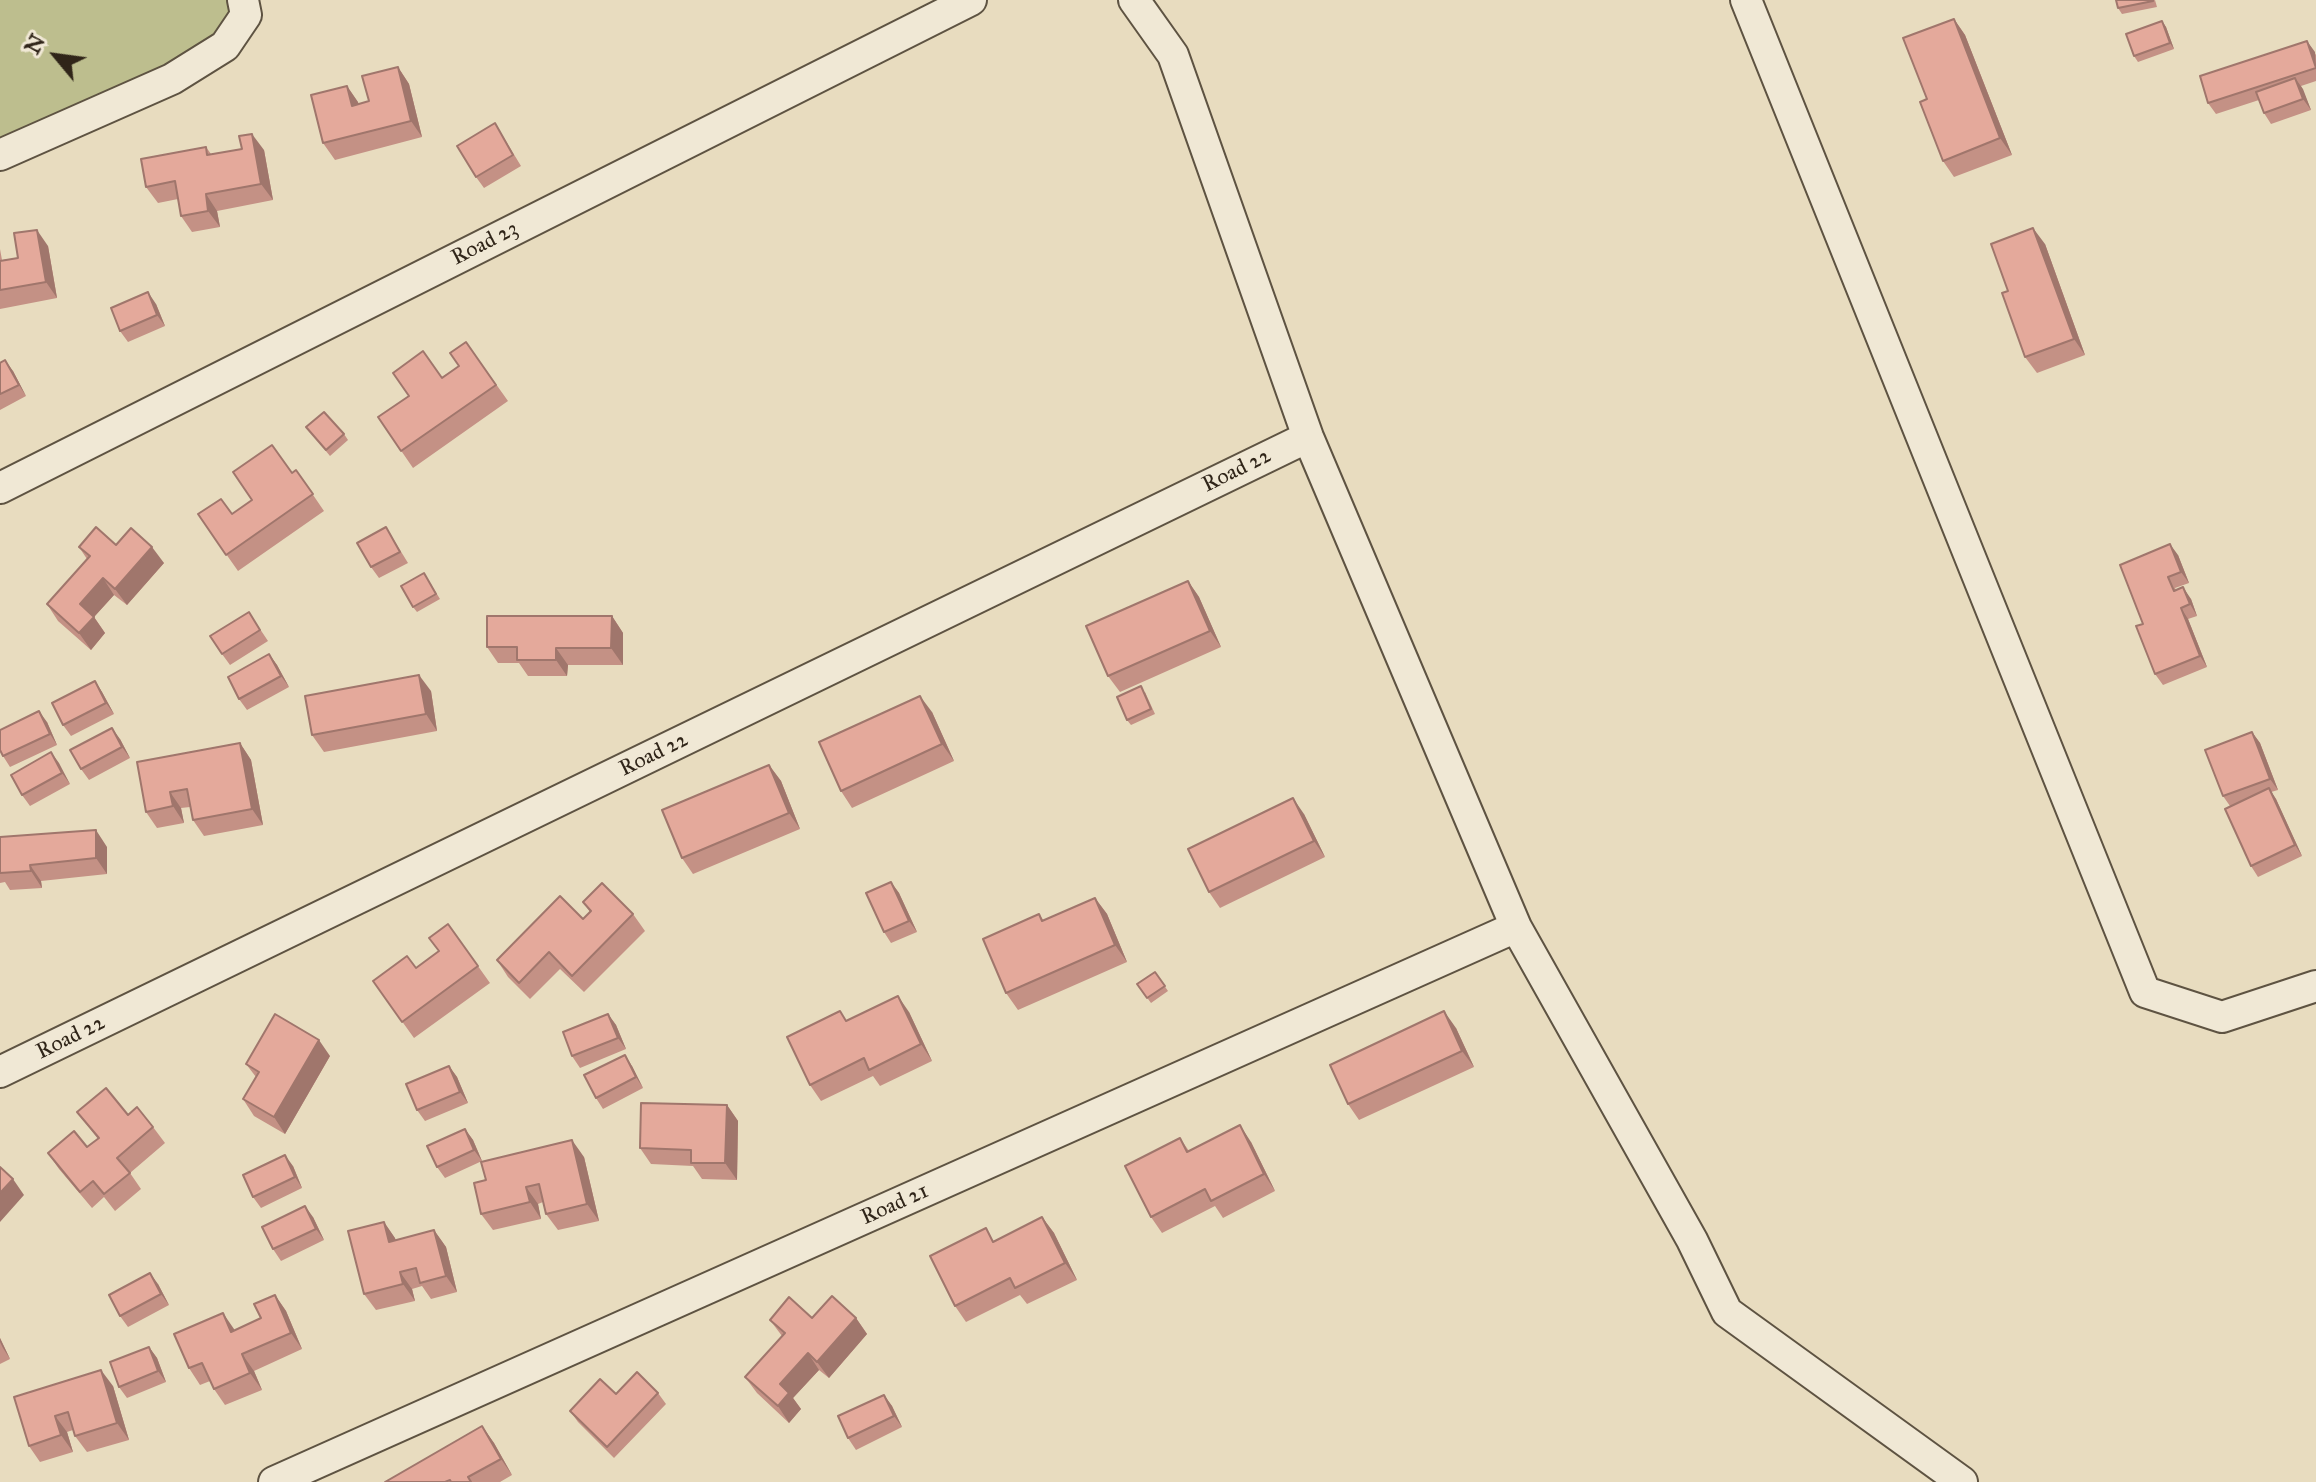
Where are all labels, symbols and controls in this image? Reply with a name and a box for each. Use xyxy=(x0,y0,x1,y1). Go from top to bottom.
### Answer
north arrow xyxy=(16,16,96,96)
text: N xyxy=(18,29,51,59)
street label: Road 23 xyxy=(447,216,523,272)
street label: Road 22 xyxy=(1198,443,1276,499)
street label: Road 22 xyxy=(615,727,693,783)
street label: Road 22 xyxy=(32,1010,110,1066)
street label: Road 21 xyxy=(857,1178,933,1232)

